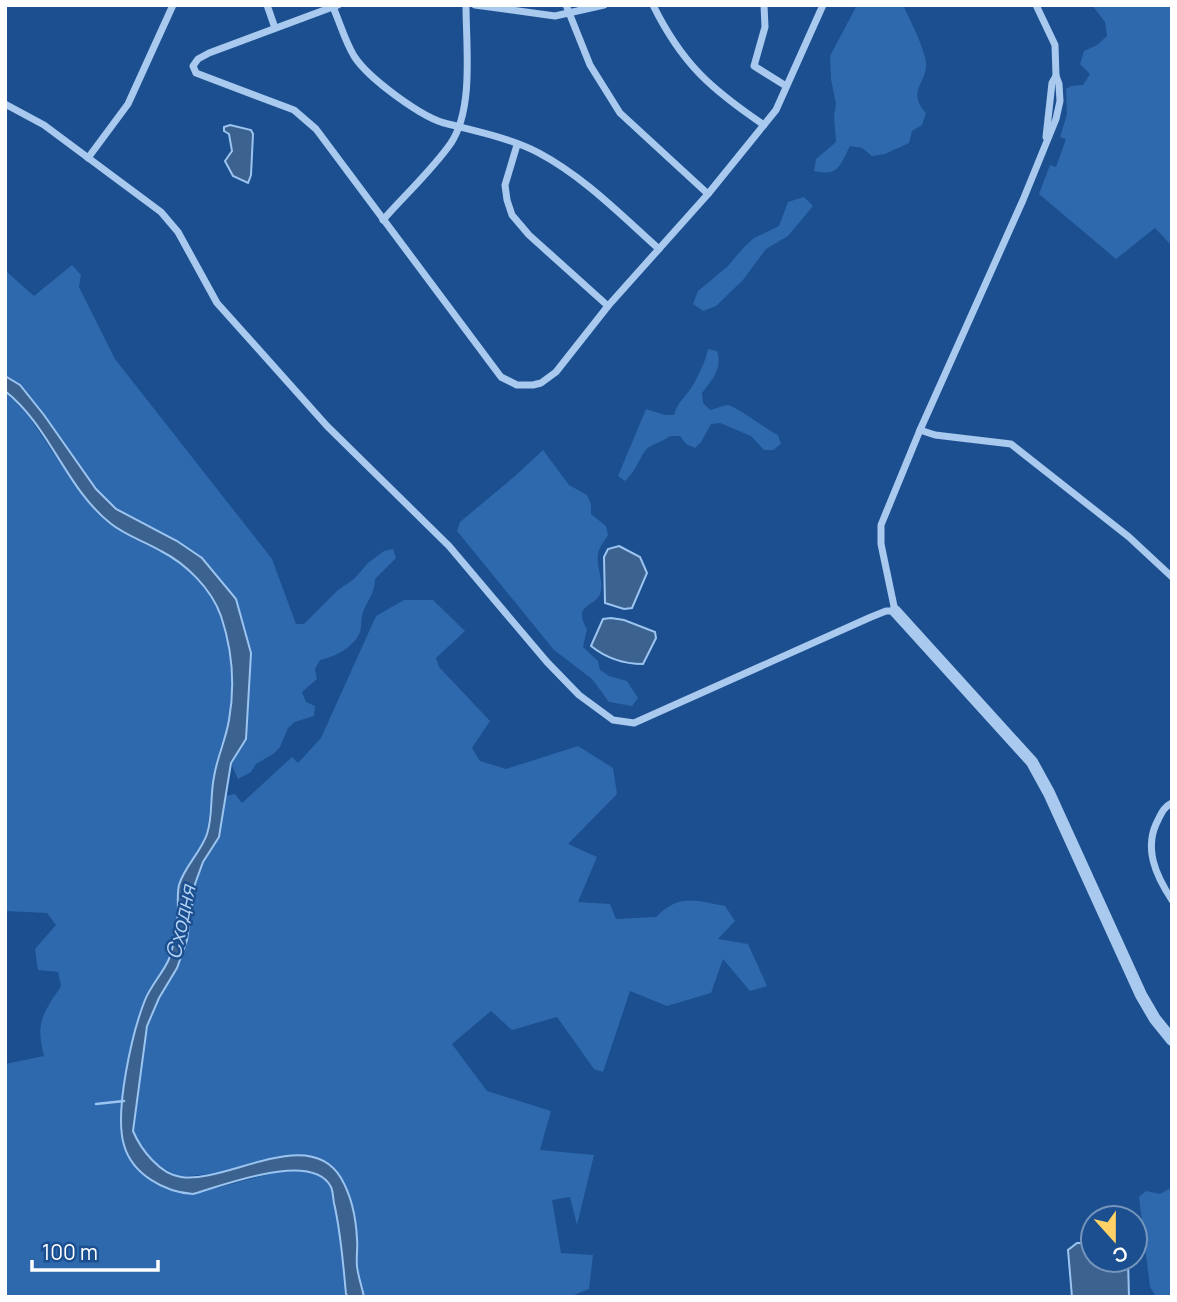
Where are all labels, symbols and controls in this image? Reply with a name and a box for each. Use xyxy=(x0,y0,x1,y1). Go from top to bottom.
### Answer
water label: Сходня xyxy=(159,881,202,961)
north arrow xyxy=(1079,1204,1149,1274)
scale bar xyxy=(32,1228,158,1272)
text: 100 m xyxy=(42,1238,98,1266)
text: С xyxy=(1109,1240,1131,1270)

